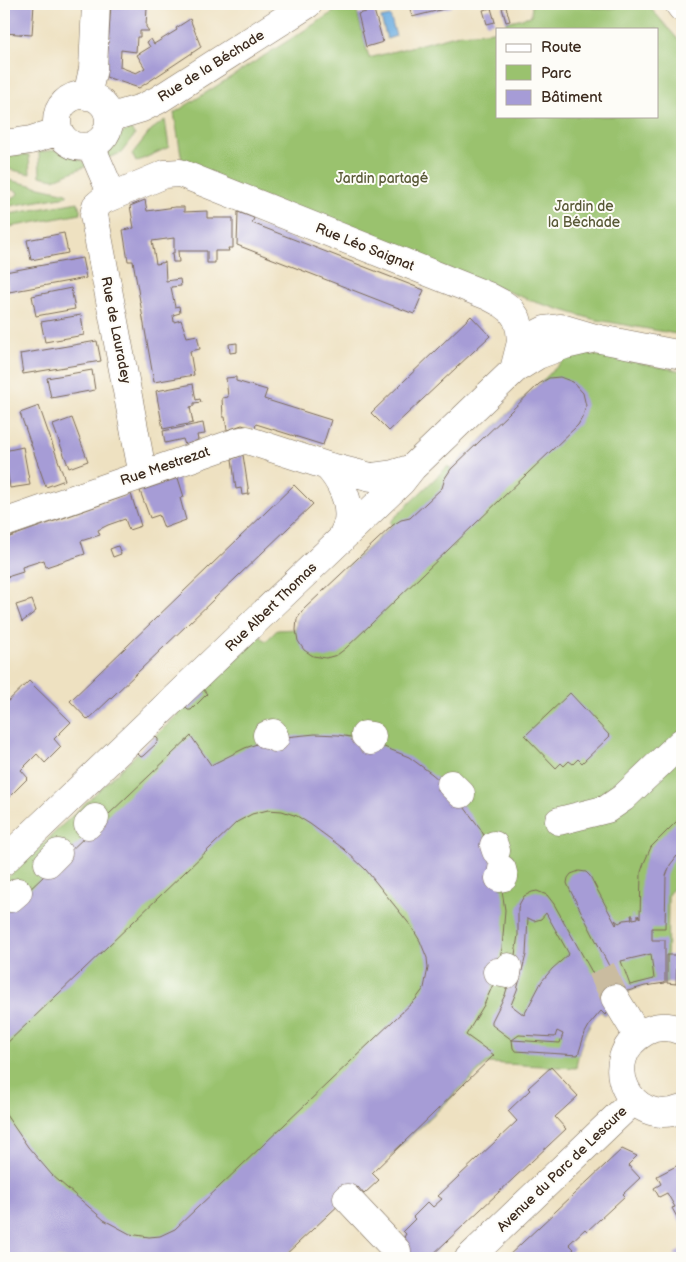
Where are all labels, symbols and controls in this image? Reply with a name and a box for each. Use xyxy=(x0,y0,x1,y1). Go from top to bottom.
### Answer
street label: Rue de la Béchade xyxy=(155,26,267,106)
legend xyxy=(496,28,658,118)
text: Route xyxy=(541,38,582,57)
text: Parc xyxy=(541,64,571,83)
text: Bâtiment xyxy=(541,88,603,107)
park label: Jardin partagé xyxy=(336,170,429,187)
park label: Jardin de la Béchade xyxy=(548,198,620,231)
street label: Rue Léo Saignat xyxy=(313,219,418,275)
street label: Rue de Lauradey xyxy=(97,275,135,386)
street label: Rue Mestrezat xyxy=(118,443,213,489)
street label: Rue Albert Thomas xyxy=(222,559,320,655)
street label: Avenue du Parc de Lescure xyxy=(494,1103,630,1235)

